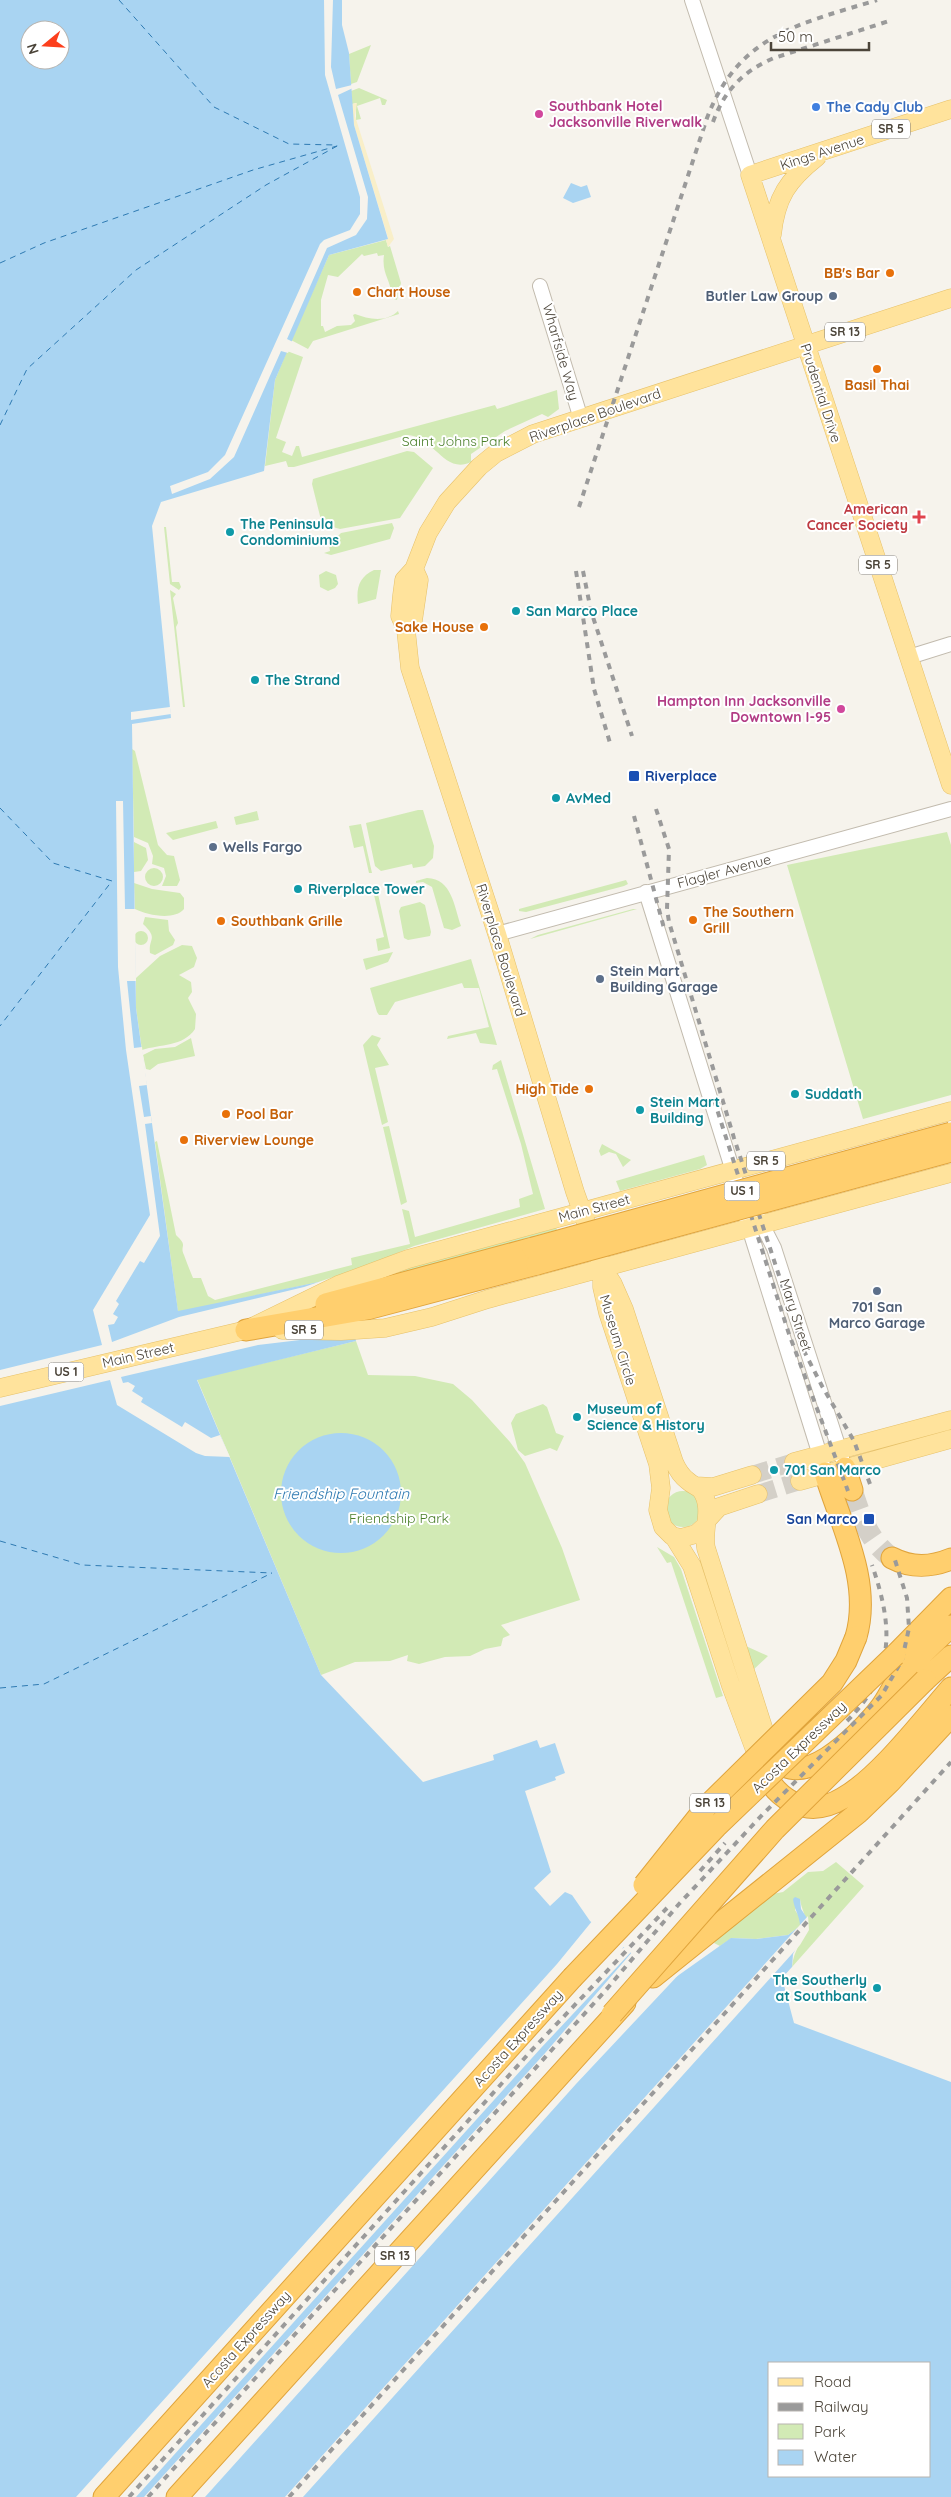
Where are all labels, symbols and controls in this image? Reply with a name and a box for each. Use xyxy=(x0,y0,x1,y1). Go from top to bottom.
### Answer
north arrow xyxy=(20,20,70,70)
scale bar xyxy=(771,20,868,52)
text: 50 m xyxy=(778,27,813,46)
text: N xyxy=(22,41,43,57)
place label: Southbank Hotel Jacksonville Riverwalk xyxy=(549,97,702,131)
place label: The Cady Club xyxy=(826,98,923,116)
marker: The Cady Club xyxy=(810,101,822,113)
marker: Southbank Hotel Jacksonville Riverwalk xyxy=(533,108,545,120)
road number: SR 5 xyxy=(872,120,910,138)
street label: Kings Avenue xyxy=(778,130,866,174)
place label: BB's Bar xyxy=(824,264,880,282)
marker: BB's Bar xyxy=(884,267,896,279)
place label: Chart House xyxy=(367,283,451,301)
marker: Chart House xyxy=(351,286,363,298)
place label: Butler Law Group xyxy=(705,287,823,305)
marker: Butler Law Group xyxy=(827,290,839,302)
street label: Wharfside Way xyxy=(539,301,583,403)
road number: SR 13 xyxy=(825,322,865,342)
street label: Prudential Drive xyxy=(797,341,846,445)
marker: Basil Thai xyxy=(871,363,883,375)
place label: Basil Thai xyxy=(845,376,909,394)
street label: Riverplace Boulevard xyxy=(527,384,663,446)
park label: Saint Johns Park xyxy=(402,432,510,450)
place label: American Cancer Society xyxy=(807,500,908,534)
marker: American Cancer Society xyxy=(912,510,926,524)
place label: The Peninsula Condominiums xyxy=(240,515,339,549)
marker: The Peninsula Condominiums xyxy=(224,526,236,538)
road number: SR 5 xyxy=(859,556,897,574)
place label: San Marco Place xyxy=(526,602,638,620)
marker: San Marco Place xyxy=(510,605,522,617)
place label: Sake House xyxy=(395,618,474,636)
marker: Sake House xyxy=(478,621,490,633)
place label: The Strand xyxy=(265,671,340,689)
marker: The Strand xyxy=(249,674,261,686)
place label: Hampton Inn Jacksonville Downtown I-95 xyxy=(657,692,831,726)
marker: Hampton Inn Jacksonville Downtown I-95 xyxy=(835,703,847,715)
place label: Riverplace xyxy=(645,767,717,785)
marker: Riverplace xyxy=(627,769,641,783)
place label: AvMed xyxy=(566,789,611,807)
marker: AvMed xyxy=(550,792,562,804)
place label: Wells Fargo xyxy=(223,838,302,856)
marker: Wells Fargo xyxy=(207,841,219,853)
street label: Flagler Avenue xyxy=(675,850,773,892)
place label: Riverplace Tower xyxy=(308,880,425,898)
street label: Riverplace Boulevard xyxy=(472,881,530,1019)
marker: Riverplace Tower xyxy=(292,883,304,895)
place label: The Southern Grill xyxy=(703,903,794,937)
place label: Southbank Grille xyxy=(231,912,343,930)
marker: The Southern Grill xyxy=(687,914,699,926)
marker: Southbank Grille xyxy=(215,915,227,927)
place label: Stein Mart Building Garage xyxy=(610,962,718,996)
marker: Stein Mart Building Garage xyxy=(594,973,606,985)
place label: High Tide xyxy=(515,1080,579,1098)
marker: High Tide xyxy=(583,1083,595,1095)
place label: Suddath xyxy=(805,1085,862,1103)
marker: Suddath xyxy=(789,1088,801,1100)
place label: Stein Mart Building xyxy=(650,1093,720,1127)
marker: Stein Mart Building xyxy=(634,1104,646,1116)
place label: Pool Bar xyxy=(236,1105,294,1123)
marker: Pool Bar xyxy=(220,1108,232,1120)
place label: Riverview Lounge xyxy=(194,1131,314,1149)
marker: Riverview Lounge xyxy=(178,1134,190,1146)
road number: SR 5 xyxy=(747,1152,785,1170)
road number: US 1 xyxy=(724,1182,760,1200)
street label: Main Street xyxy=(556,1190,632,1226)
street label: Mary Street xyxy=(776,1276,816,1354)
marker: 701 San Marco Garage xyxy=(871,1285,883,1297)
street label: Museum Circle xyxy=(596,1292,640,1388)
place label: 701 San Marco Garage xyxy=(829,1298,925,1332)
road number: SR 5 xyxy=(285,1320,323,1340)
street label: Main Street xyxy=(100,1338,176,1372)
road number: US 1 xyxy=(48,1362,84,1381)
place label: Museum of Science & History xyxy=(587,1400,705,1434)
marker: Museum of Science & History xyxy=(571,1411,583,1423)
place label: 701 San Marco xyxy=(784,1461,881,1479)
marker: 701 San Marco xyxy=(768,1464,780,1476)
water label: Friendship Fountain xyxy=(273,1484,409,1503)
park label: Friendship Park xyxy=(349,1509,449,1527)
place label: San Marco xyxy=(787,1510,858,1528)
marker: San Marco xyxy=(862,1512,876,1526)
street label: Acosta Expressway xyxy=(748,1697,850,1797)
road number: SR 13 xyxy=(690,1794,730,1812)
place label: The Southerly at Southbank xyxy=(772,1971,867,2005)
marker: The Southerly at Southbank xyxy=(871,1982,883,1994)
street label: Acosta Expressway xyxy=(470,1986,566,2090)
road number: SR 13 xyxy=(375,2246,415,2266)
street label: Acosta Expressway xyxy=(198,2287,294,2391)
legend xyxy=(768,2362,931,2477)
text: Road xyxy=(814,2372,851,2391)
text: Railway xyxy=(814,2397,869,2416)
text: Park xyxy=(814,2422,846,2441)
text: Water xyxy=(814,2447,857,2466)

